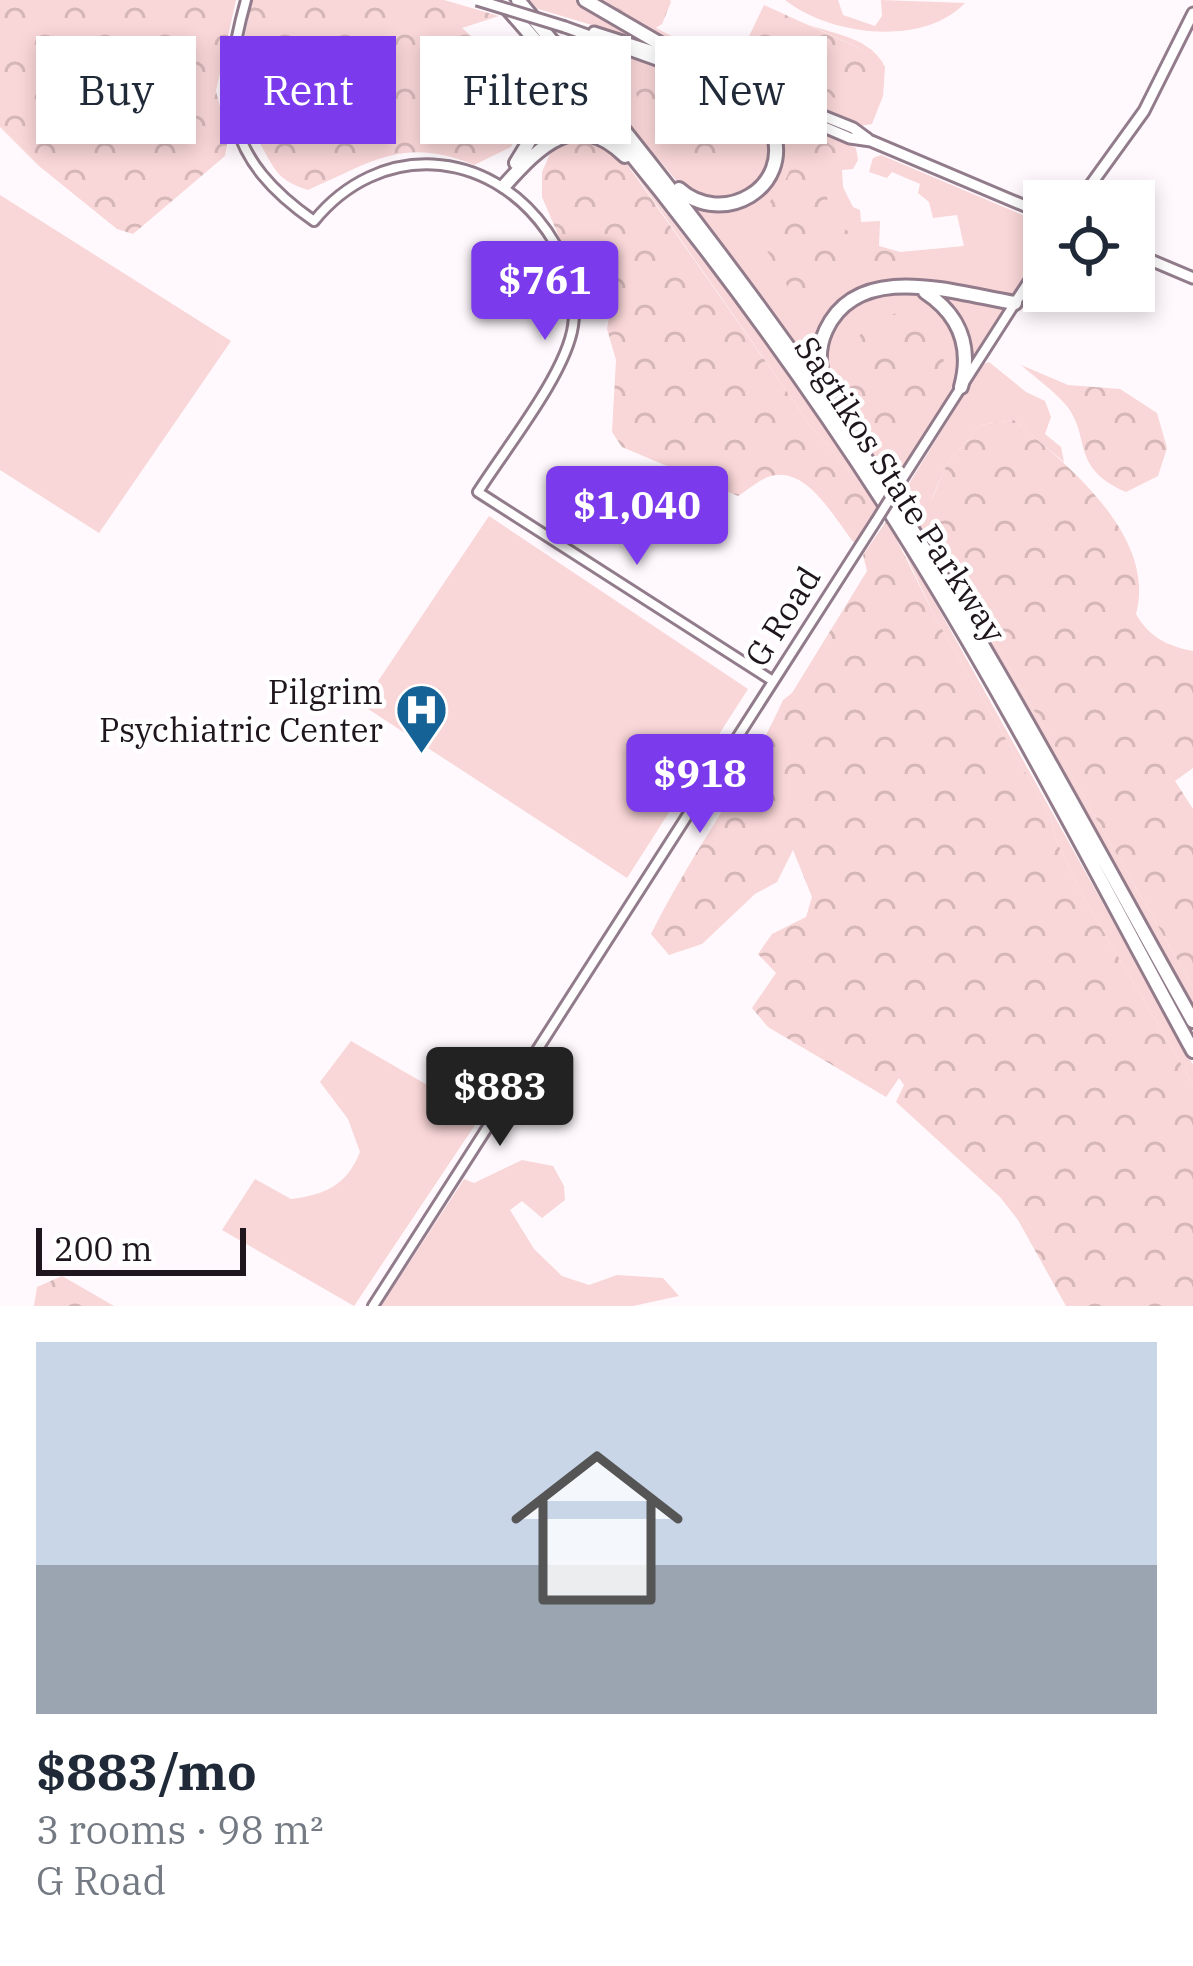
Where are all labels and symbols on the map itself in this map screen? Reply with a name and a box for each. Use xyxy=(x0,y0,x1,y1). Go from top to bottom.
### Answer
pin: $761 xyxy=(474,241,616,343)
street label: Sagtikos State Parkway xyxy=(786,328,1016,651)
pin: $1,040 xyxy=(539,466,735,568)
street label: G Road xyxy=(735,558,829,674)
place label: Pilgrim Psychiatric Center xyxy=(99,670,383,751)
hospital icon: Pilgrim Psychiatric Center xyxy=(394,682,450,756)
pin: $918 xyxy=(629,734,771,836)
pin: $883 xyxy=(429,1047,571,1149)
scale bar xyxy=(36,1222,246,1275)

